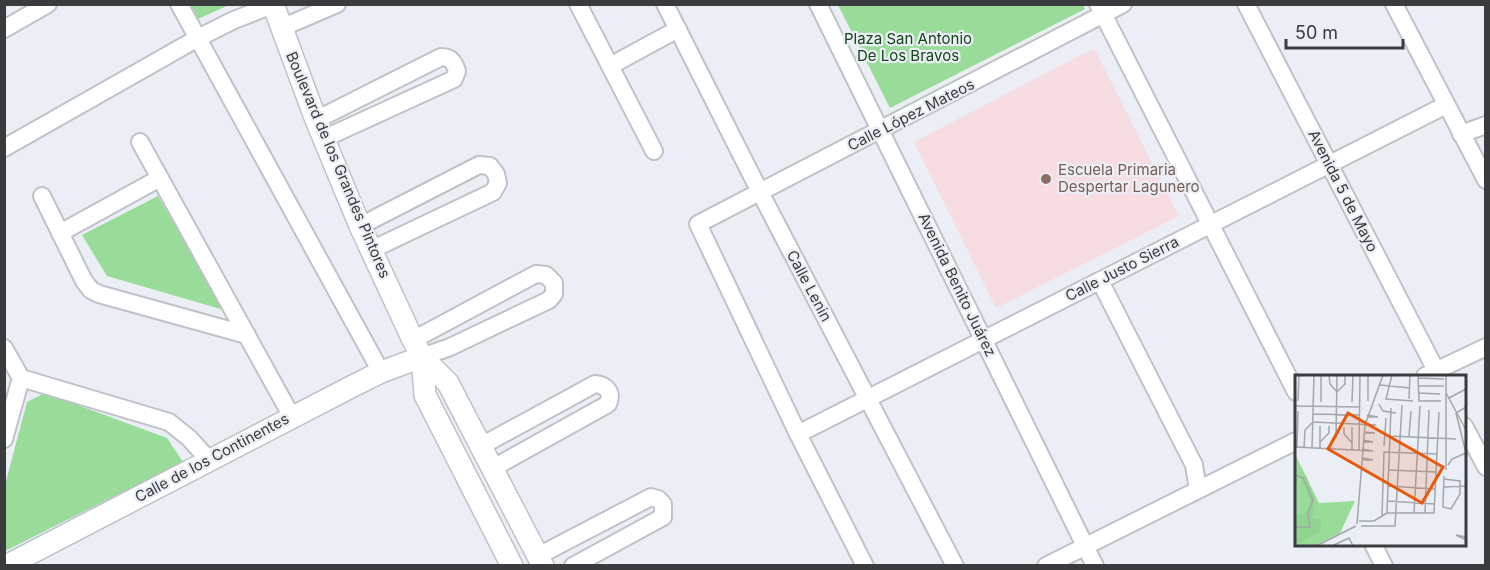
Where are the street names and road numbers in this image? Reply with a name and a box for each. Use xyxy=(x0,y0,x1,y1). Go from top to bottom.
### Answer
street label: Boulevard de los Grandes Pintores xyxy=(282,49,395,281)
street label: Calle López Mateos xyxy=(844,74,977,155)
street label: Avenida 5 de Mayo xyxy=(1304,126,1383,255)
street label: Avenida Benito Juárez xyxy=(914,210,1001,360)
street label: Calle Justo Sierra xyxy=(1062,232,1182,305)
street label: Calle Lenin xyxy=(783,247,836,325)
street label: Calle de los Continentes xyxy=(131,409,292,506)

